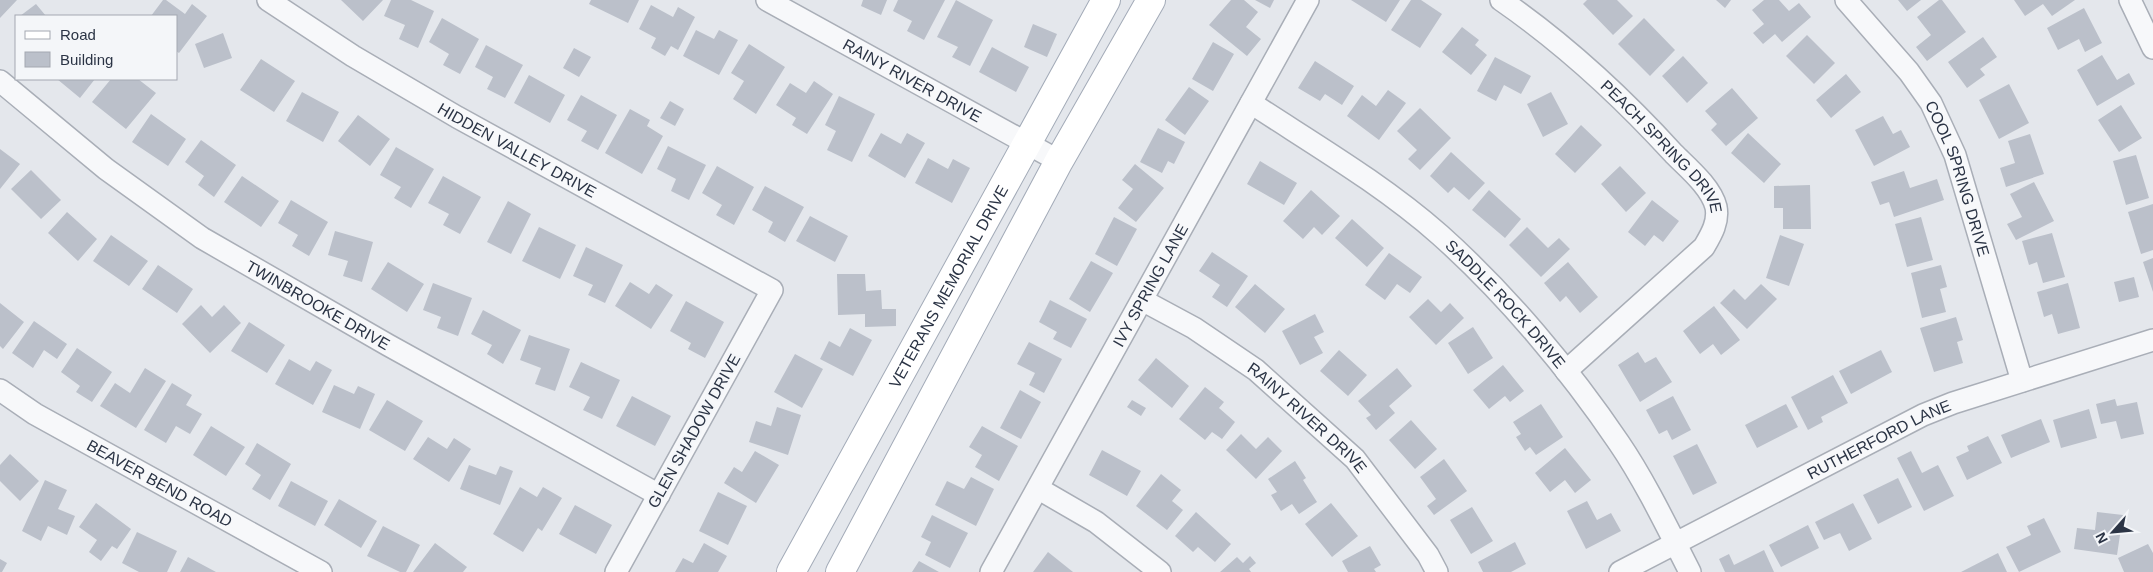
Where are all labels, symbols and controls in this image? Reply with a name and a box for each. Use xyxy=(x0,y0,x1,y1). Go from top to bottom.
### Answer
legend xyxy=(15,15,178,80)
text: Road xyxy=(60,26,96,43)
street label: RAINY RIVER DRIVE xyxy=(840,35,985,125)
text: Building xyxy=(60,51,113,68)
street label: PEACH SPRING DRIVE xyxy=(1598,76,1725,214)
street label: COOL SPRING DRIVE xyxy=(1923,98,1993,258)
street label: HIDDEN VALLEY DRIVE xyxy=(435,99,599,200)
street label: VETERANS MEMORIAL DRIVE xyxy=(886,182,1011,391)
street label: IVY SPRING LANE xyxy=(1109,221,1191,349)
street label: SADDLE ROCK DRIVE xyxy=(1442,236,1569,371)
street label: TWINBROOKE DRIVE xyxy=(243,257,393,353)
street label: GLEN SHADOW DRIVE xyxy=(645,351,743,511)
street label: RAINY RIVER DRIVE xyxy=(1245,359,1371,476)
street label: RUTHERFORD LANE xyxy=(1804,396,1953,482)
street label: BEAVER BEND ROAD xyxy=(84,436,235,530)
north arrow xyxy=(2088,507,2138,557)
text: N xyxy=(2092,530,2111,546)

